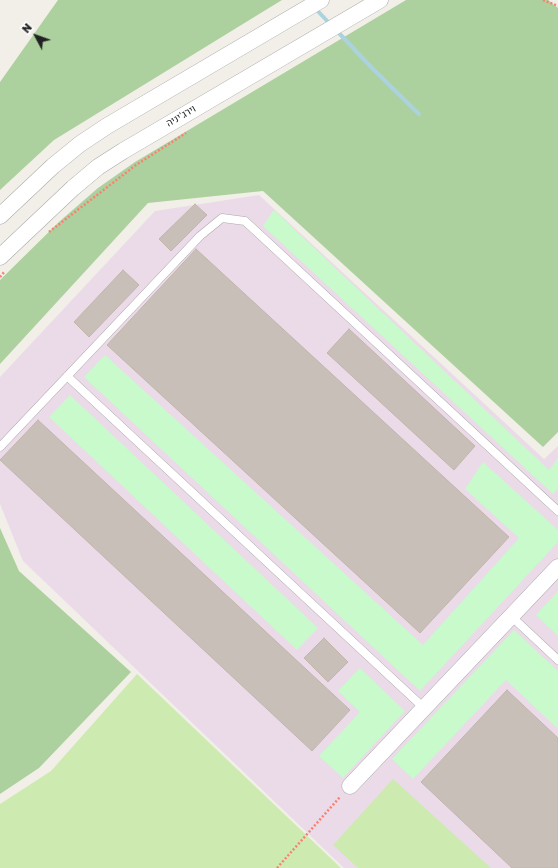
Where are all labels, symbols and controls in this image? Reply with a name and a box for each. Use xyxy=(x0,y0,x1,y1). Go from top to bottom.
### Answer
north arrow xyxy=(16,16,56,56)
text: N xyxy=(19,20,34,35)
street label: וירג'יניה xyxy=(164,103,198,129)

